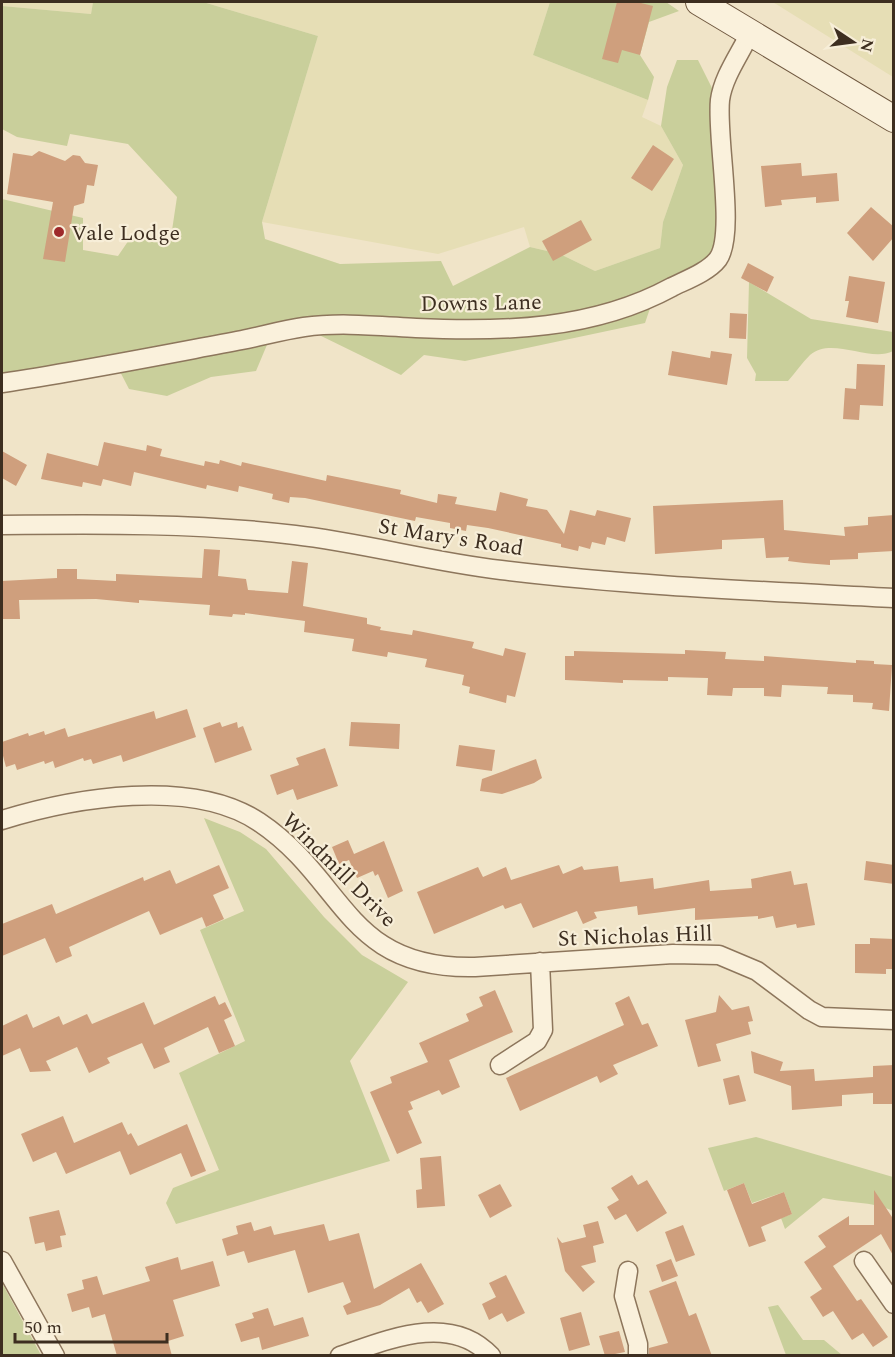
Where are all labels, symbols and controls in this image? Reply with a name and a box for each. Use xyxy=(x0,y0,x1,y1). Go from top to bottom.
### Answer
north arrow xyxy=(823,12,883,72)
text: N xyxy=(853,36,880,54)
place label: Vale Lodge xyxy=(71,217,180,250)
marker: Vale Lodge xyxy=(52,225,66,239)
street label: Downs Lane xyxy=(420,286,542,321)
street label: St Mary's Road xyxy=(376,510,526,565)
street label: Windmill Drive xyxy=(274,805,404,935)
street label: St Nicholas Hill xyxy=(557,917,713,956)
scale bar xyxy=(15,1306,166,1344)
text: 50 m xyxy=(24,1314,62,1341)

